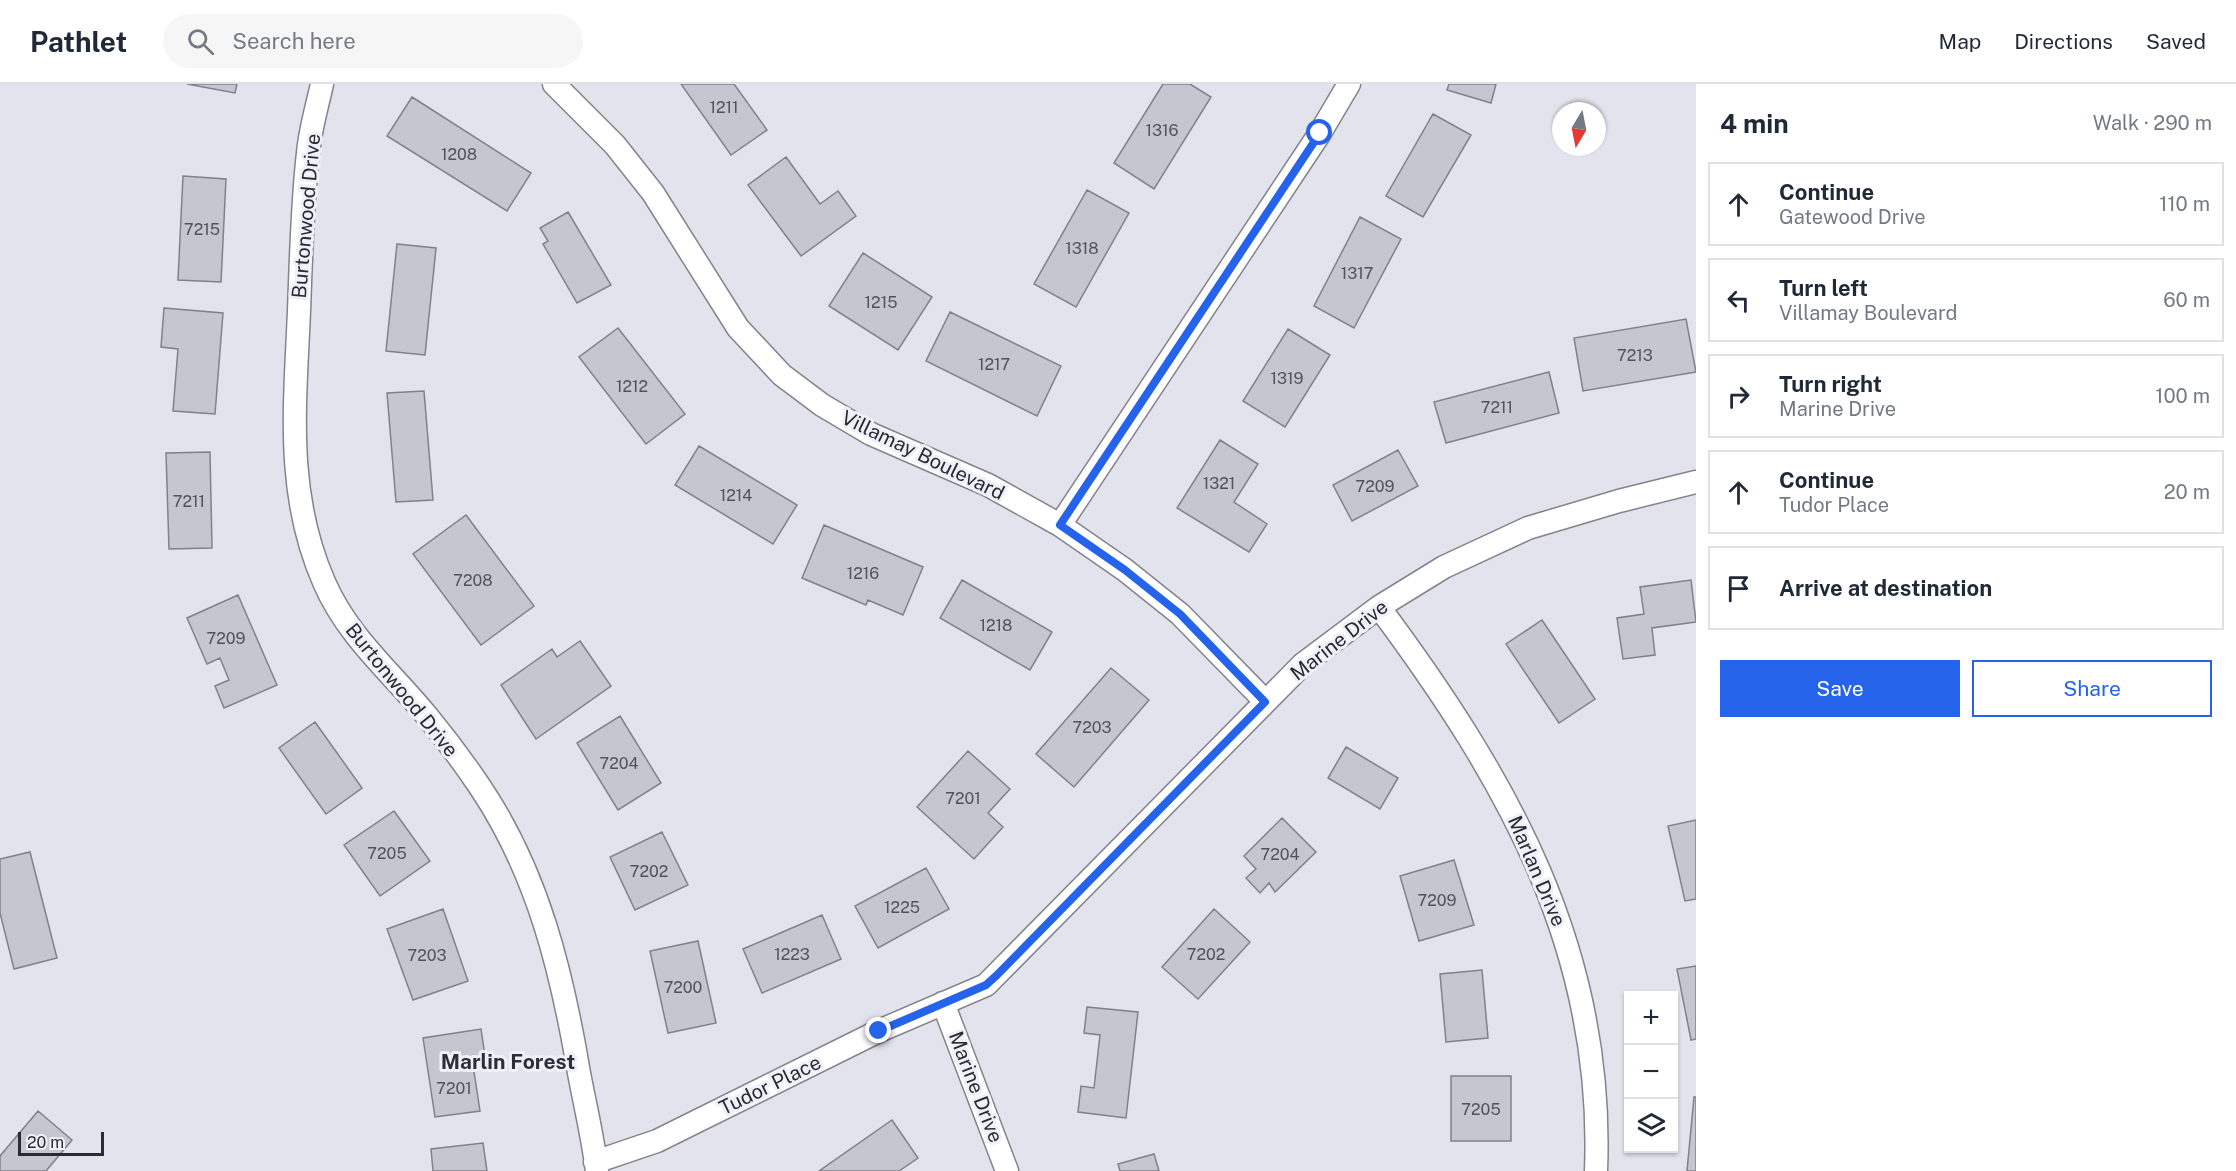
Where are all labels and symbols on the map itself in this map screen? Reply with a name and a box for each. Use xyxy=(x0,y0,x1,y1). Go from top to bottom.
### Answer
house number: 1211 xyxy=(709,98,739,117)
north arrow xyxy=(1552,102,1606,156)
route start xyxy=(1306,119,1332,145)
house number: 1316 xyxy=(1145,121,1179,140)
street label: Burtonwood Drive xyxy=(287,133,325,299)
house number: 1208 xyxy=(441,145,477,164)
house number: 7215 xyxy=(184,220,220,239)
house number: 1318 xyxy=(1065,239,1099,258)
house number: 1317 xyxy=(1341,264,1373,283)
house number: 1215 xyxy=(865,293,897,312)
house number: 7213 xyxy=(1617,346,1653,365)
house number: 1217 xyxy=(978,355,1010,374)
house number: 1319 xyxy=(1270,369,1304,388)
house number: 1212 xyxy=(616,377,648,396)
house number: 7211 xyxy=(1481,398,1513,417)
street label: Villamay Boulevard xyxy=(838,405,1008,505)
house number: 1321 xyxy=(1203,474,1235,493)
house number: 7209 xyxy=(1356,477,1394,496)
house number: 1214 xyxy=(720,486,752,505)
house number: 7211 xyxy=(173,492,205,511)
house number: 1216 xyxy=(847,564,879,583)
house number: 7208 xyxy=(453,571,493,590)
street label: Marine Drive xyxy=(1285,595,1393,685)
house number: 1218 xyxy=(980,616,1012,635)
street label: Burtonwood Drive xyxy=(341,618,463,762)
house number: 7209 xyxy=(207,629,245,648)
house number: 7203 xyxy=(1072,718,1112,737)
house number: 7204 xyxy=(599,754,639,773)
house number: 7201 xyxy=(945,789,981,808)
street label: Marlan Drive xyxy=(1503,812,1571,930)
house number: 7205 xyxy=(367,844,407,863)
house number: 7204 xyxy=(1260,845,1300,864)
house number: 7202 xyxy=(630,862,668,881)
house number: 7209 xyxy=(1418,891,1456,910)
house number: 1225 xyxy=(884,898,920,917)
house number: 1223 xyxy=(774,945,810,964)
house number: 7202 xyxy=(1187,945,1225,964)
house number: 7203 xyxy=(407,946,447,965)
house number: 7200 xyxy=(664,978,703,997)
route end xyxy=(865,1017,891,1043)
street label: Marine Drive xyxy=(944,1028,1008,1146)
district label: Marlin Forest xyxy=(441,1049,575,1074)
street label: Tudor Place xyxy=(715,1050,825,1120)
house number: 7201 xyxy=(436,1079,472,1098)
house number: 7205 xyxy=(1461,1100,1501,1119)
scale bar xyxy=(18,1129,104,1156)

